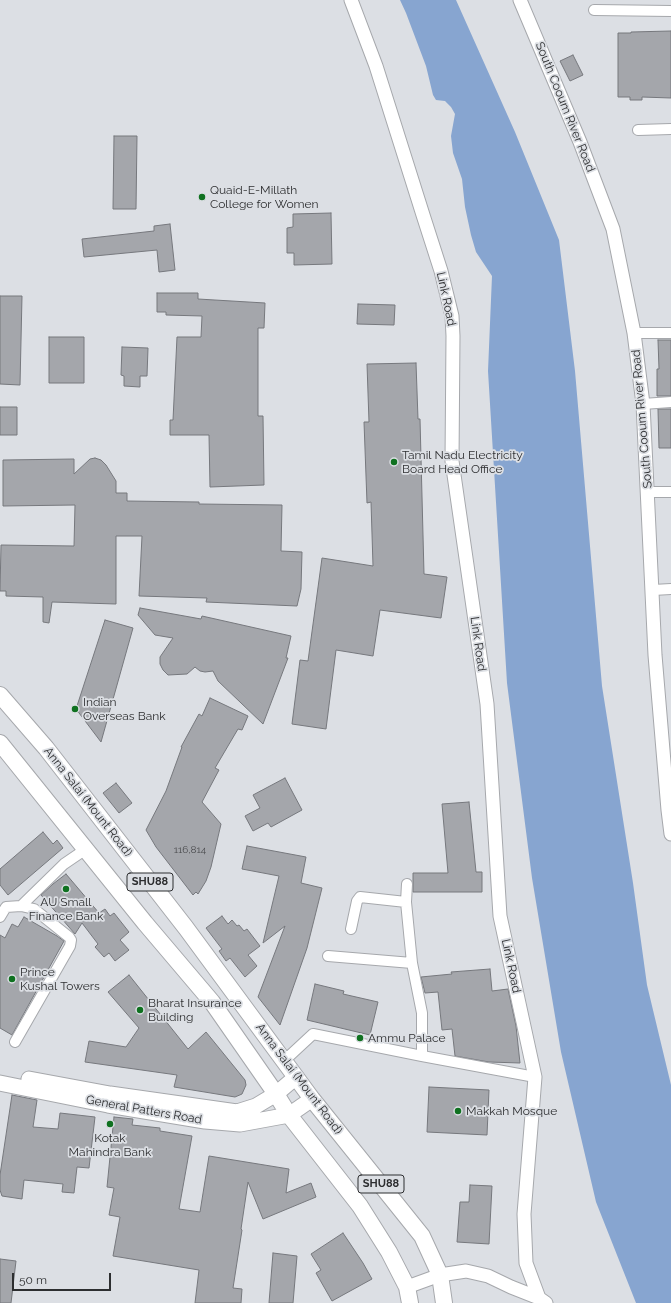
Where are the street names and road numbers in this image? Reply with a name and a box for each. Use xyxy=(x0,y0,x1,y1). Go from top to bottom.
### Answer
street label: South Cooum River Road xyxy=(532,40,598,174)
street label: Link Road xyxy=(433,271,459,327)
street label: South Cooum River Road xyxy=(629,349,655,489)
street label: Link Road xyxy=(467,616,489,672)
street label: Anna Salai (Mount Road) xyxy=(41,744,135,860)
road number: SHU88 xyxy=(127,873,173,891)
street label: Link Road xyxy=(498,938,524,994)
street label: Anna Salai (Mount Road) xyxy=(253,1021,345,1137)
street label: General Patters Road xyxy=(85,1093,203,1127)
road number: SHU88 xyxy=(358,1175,404,1193)

